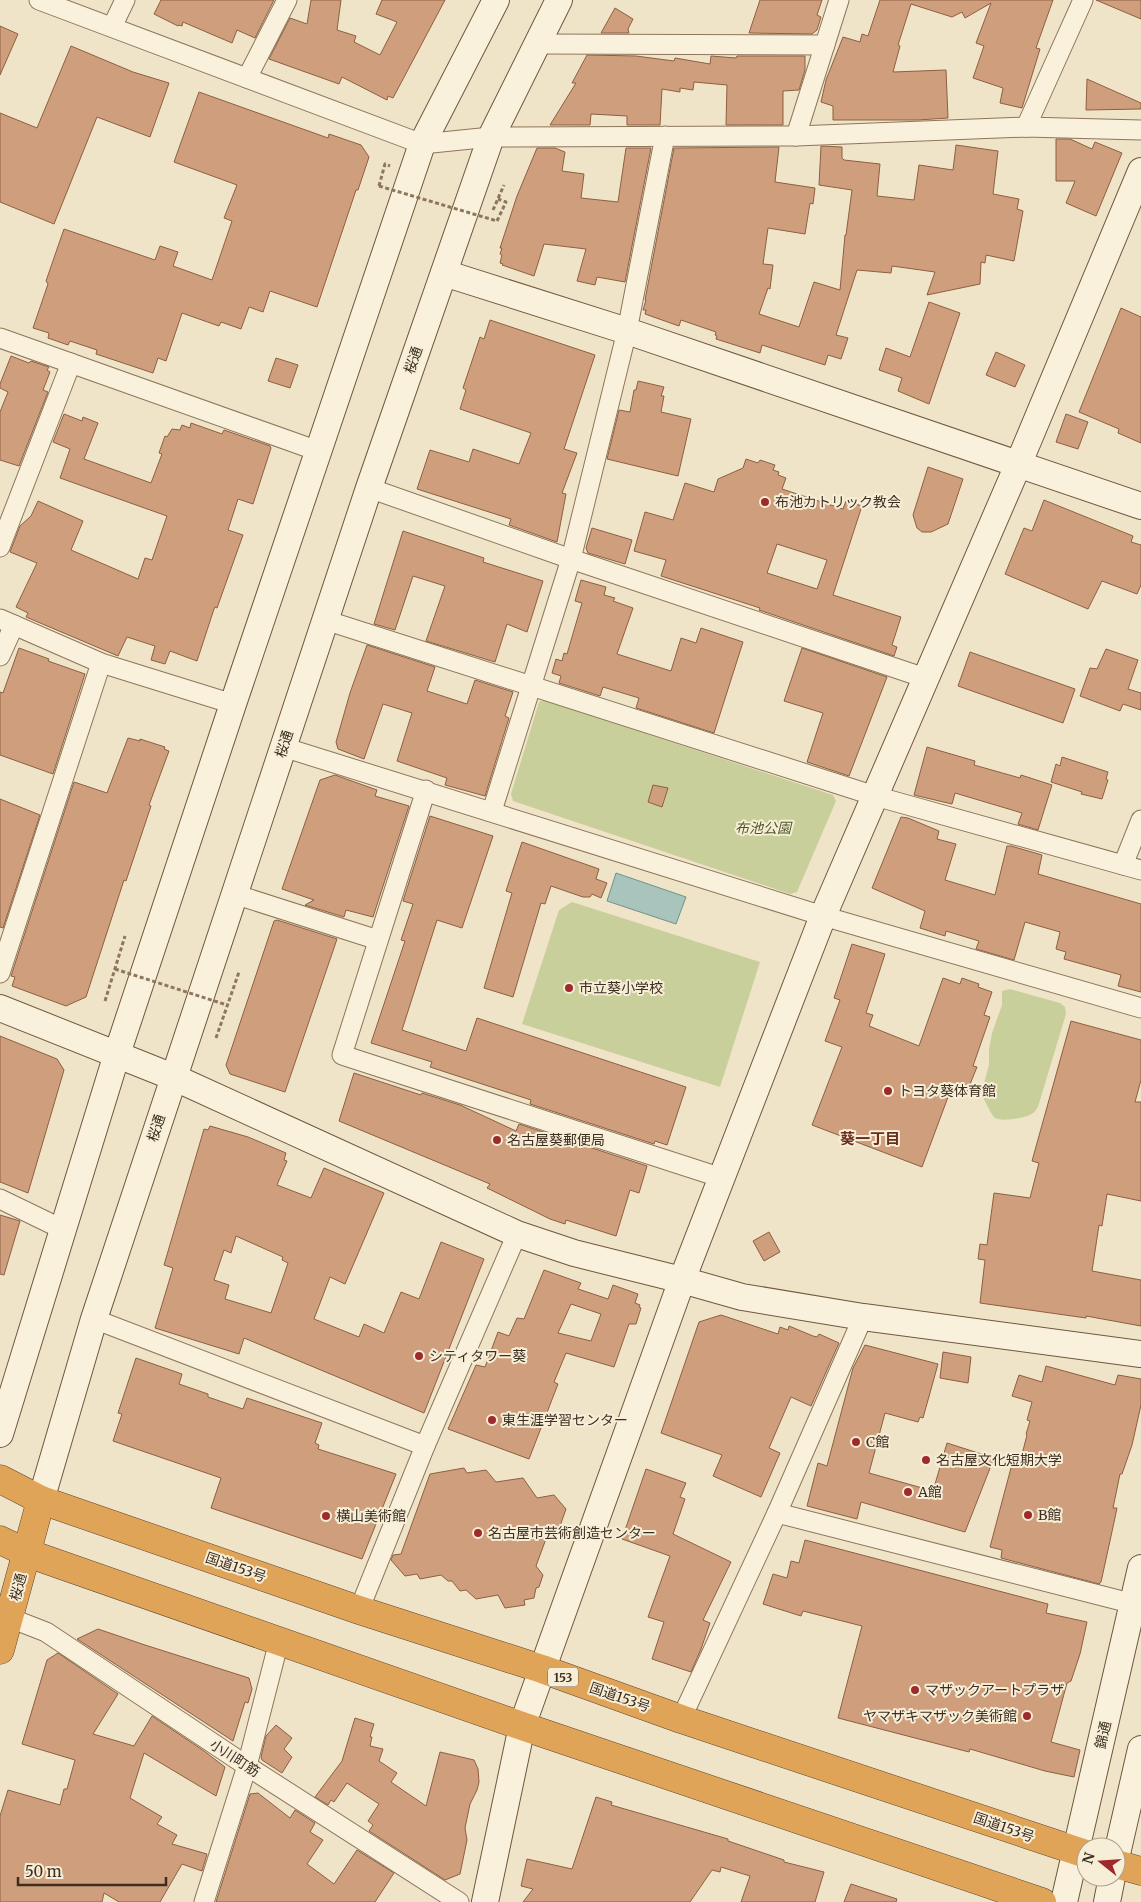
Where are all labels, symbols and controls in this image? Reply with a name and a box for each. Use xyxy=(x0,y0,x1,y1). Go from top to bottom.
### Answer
street label: 桜通 xyxy=(400,344,426,376)
place label: 布池カトリック教会 xyxy=(775,493,901,511)
marker: 布池カトリック教会 xyxy=(759,496,771,508)
street label: 桜通 xyxy=(271,728,297,760)
park label: 布池公園 xyxy=(735,819,793,837)
place label: 市立葵小学校 xyxy=(579,979,663,997)
marker: 市立葵小学校 xyxy=(563,982,575,994)
place label: トヨタ葵体育館 xyxy=(898,1082,996,1100)
marker: トヨタ葵体育館 xyxy=(882,1085,894,1097)
street label: 桜通 xyxy=(143,1112,169,1144)
district label: 葵一丁目 xyxy=(840,1129,900,1148)
place label: 名古屋葵郵便局 xyxy=(507,1131,605,1149)
marker: 名古屋葵郵便局 xyxy=(491,1134,503,1146)
place label: シティタワー葵 xyxy=(429,1347,526,1365)
marker: シティタワー葵 xyxy=(413,1350,425,1362)
place label: 東生涯学習センター xyxy=(502,1411,628,1429)
marker: 東生涯学習センター xyxy=(486,1414,498,1426)
place label: C館 xyxy=(866,1433,889,1451)
marker: C館 xyxy=(850,1436,862,1448)
place label: 名古屋文化短期大学 xyxy=(936,1451,1062,1469)
marker: 名古屋文化短期大学 xyxy=(920,1454,932,1466)
place label: A館 xyxy=(917,1483,942,1501)
marker: A館 xyxy=(902,1486,914,1498)
place label: B館 xyxy=(1038,1506,1061,1524)
place label: 横山美術館 xyxy=(336,1507,406,1525)
marker: B館 xyxy=(1022,1509,1034,1521)
marker: 横山美術館 xyxy=(320,1510,332,1522)
place label: 名古屋市芸術創造センター xyxy=(488,1524,656,1542)
marker: 名古屋市芸術創造センター xyxy=(472,1527,484,1539)
street label: 国道153号 xyxy=(203,1548,269,1586)
street label: 桜通 xyxy=(6,1571,30,1603)
road number: 153 xyxy=(548,1668,578,1686)
street label: 国道153号 xyxy=(587,1678,653,1716)
place label: マザックアートプラザ xyxy=(925,1681,1064,1699)
marker: マザックアートプラザ xyxy=(909,1684,921,1696)
place label: ヤマザキマザック美術館 xyxy=(863,1707,1017,1725)
marker: ヤマザキマザック美術館 xyxy=(1021,1710,1033,1722)
street label: 錦通 xyxy=(1091,1719,1115,1751)
street label: 小川町筋 xyxy=(207,1735,263,1781)
street label: 国道153号 xyxy=(971,1808,1037,1846)
north arrow xyxy=(1076,1837,1126,1887)
text: N xyxy=(1078,1850,1099,1866)
scale bar xyxy=(18,1854,165,1886)
text: 50 m xyxy=(25,1862,62,1881)

